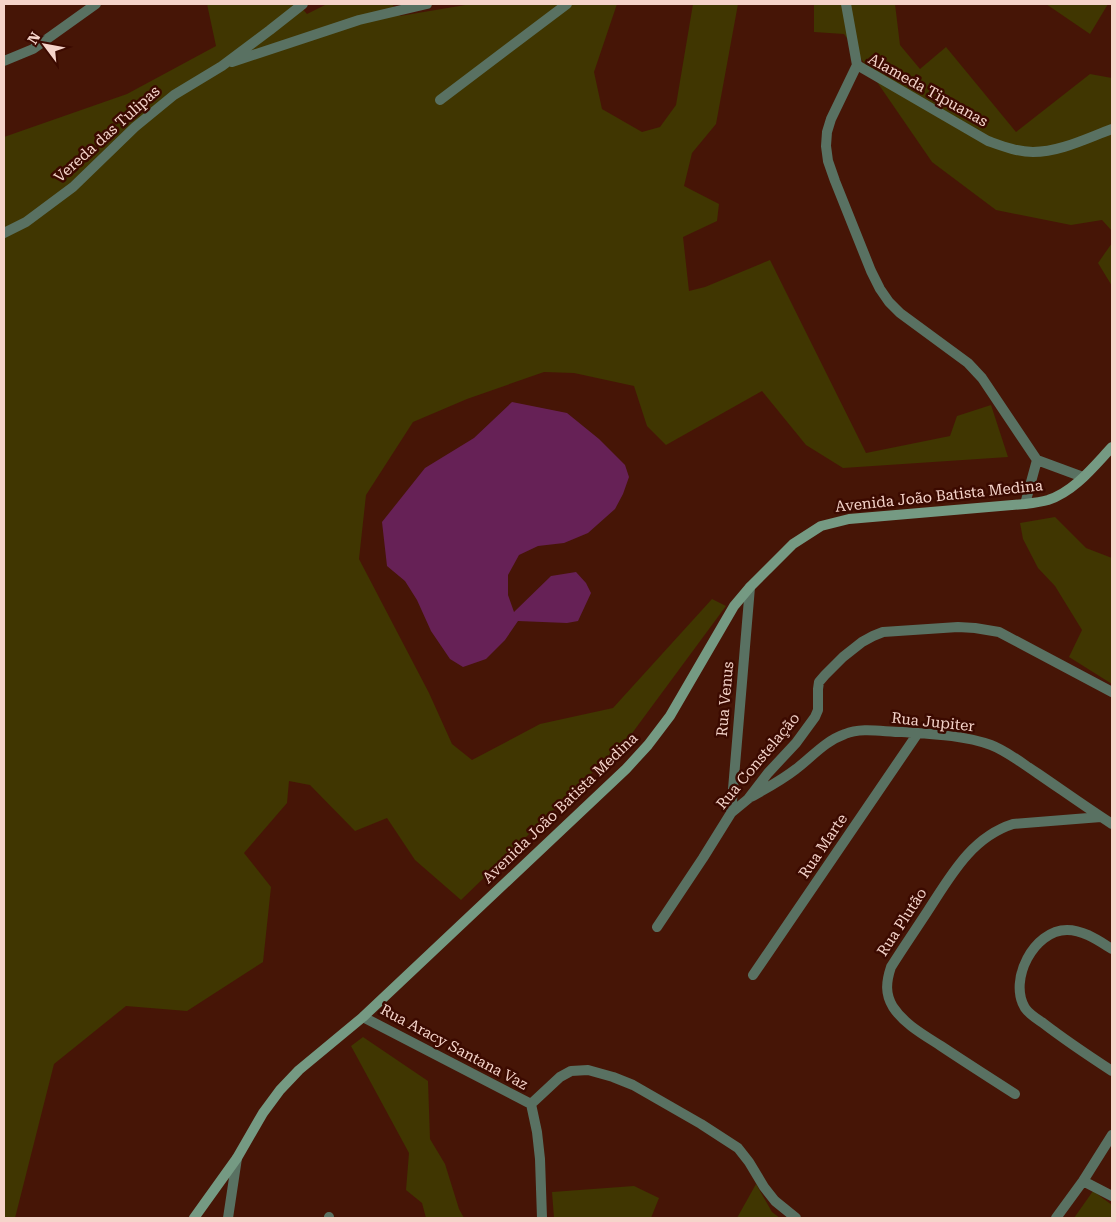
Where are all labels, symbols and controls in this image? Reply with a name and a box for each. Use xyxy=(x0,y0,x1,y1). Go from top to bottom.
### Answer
north arrow xyxy=(20,20,70,70)
text: N xyxy=(24,29,44,47)
street label: Alameda Tipuanas xyxy=(865,50,991,130)
street label: Vereda das Tulipas xyxy=(50,82,164,186)
street label: Avenida João Batista Medina xyxy=(834,476,1044,516)
street label: Rua Venus xyxy=(713,661,737,737)
street label: Rua Constelação xyxy=(713,709,803,813)
street label: Rua Jupiter xyxy=(891,709,975,735)
street label: Avenida João Batista Medina xyxy=(479,729,641,887)
street label: Rua Marte xyxy=(795,810,851,882)
street label: Rua Plutão xyxy=(873,885,931,959)
street label: Rua Aracy Santana Vaz xyxy=(377,1001,531,1093)

